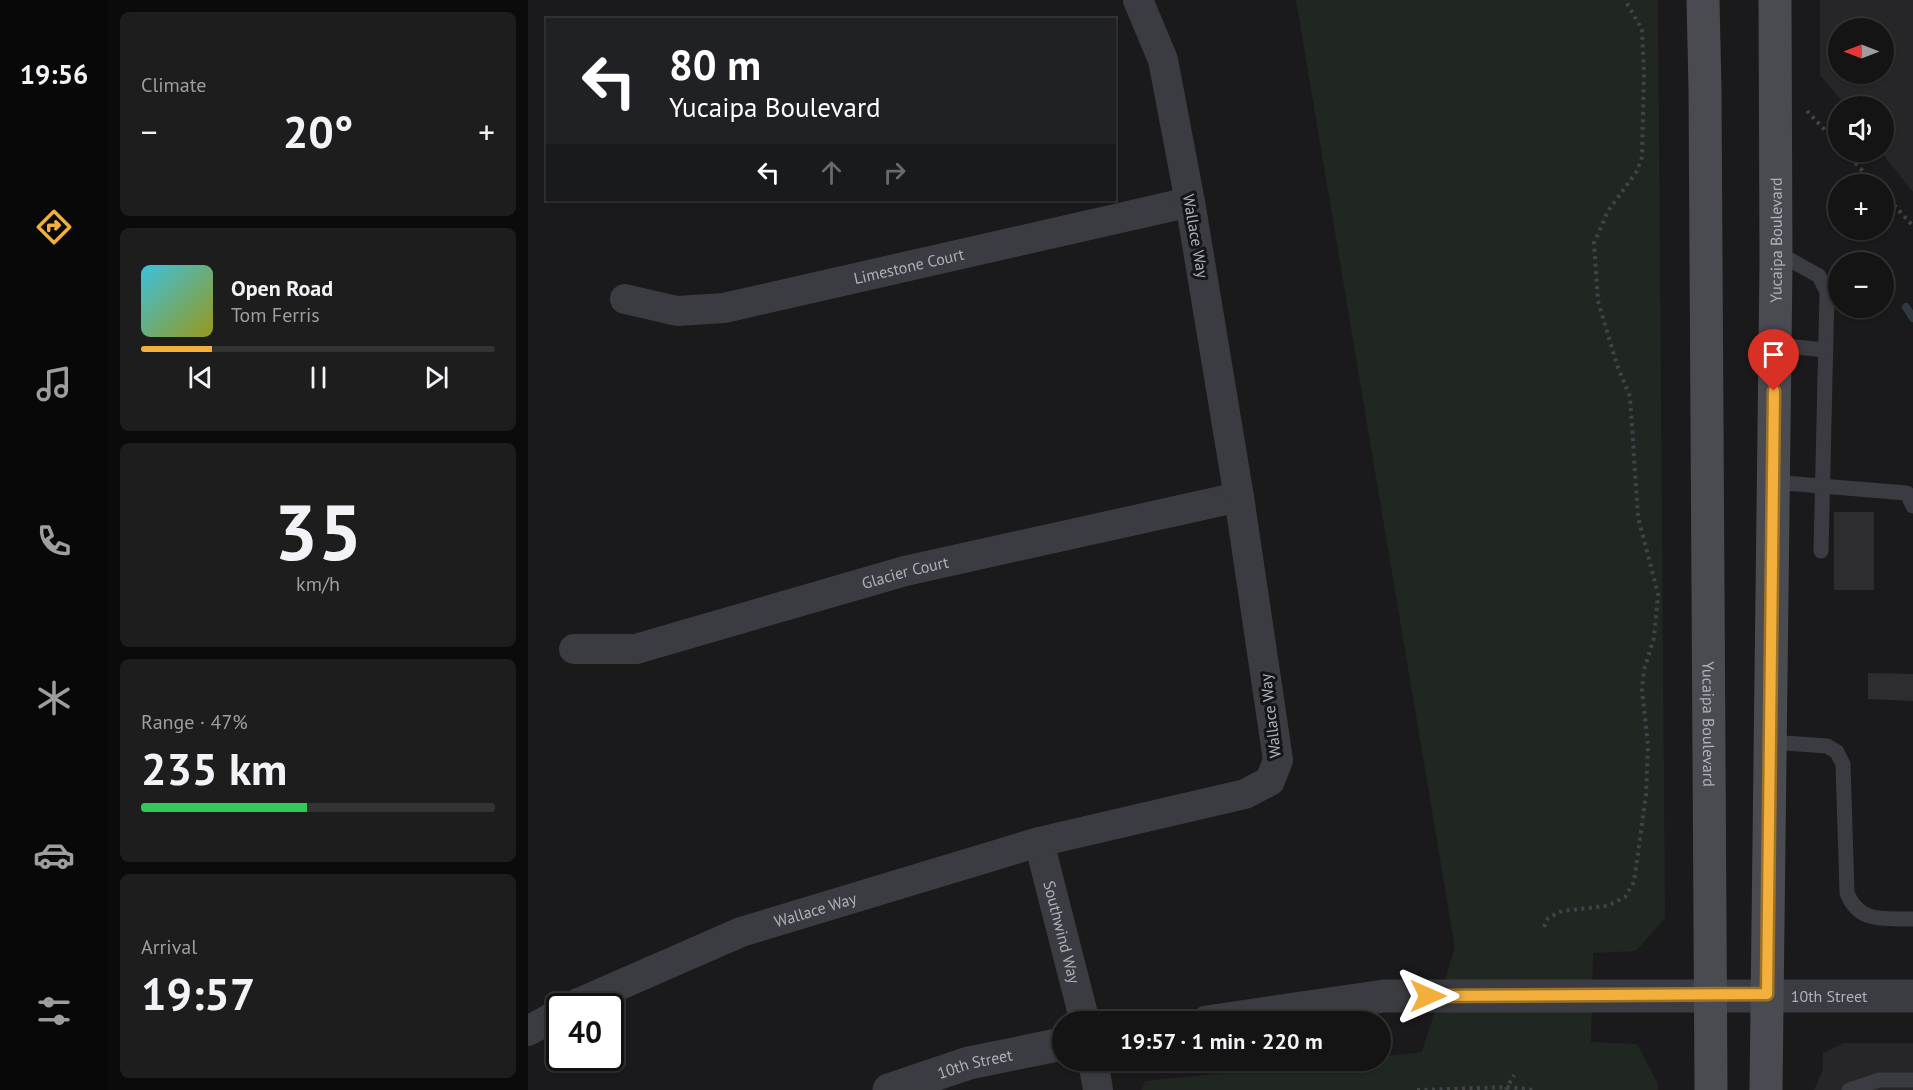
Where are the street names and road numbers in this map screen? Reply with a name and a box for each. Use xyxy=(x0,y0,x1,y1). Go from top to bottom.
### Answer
street label: Yucaipa Boulevard xyxy=(1766,177,1786,303)
street label: Wallace Way xyxy=(1179,193,1213,280)
street label: Limestone Court xyxy=(852,244,966,288)
street label: Glacier Court xyxy=(859,552,951,593)
street label: Yucaipa Boulevard xyxy=(1698,661,1719,787)
street label: Wallace Way xyxy=(1255,672,1285,759)
street label: Southwind Way xyxy=(1039,879,1085,986)
street label: Wallace Way xyxy=(772,888,859,931)
street label: 10th Street xyxy=(1791,986,1868,1006)
street label: 10th Street xyxy=(935,1044,1015,1083)

